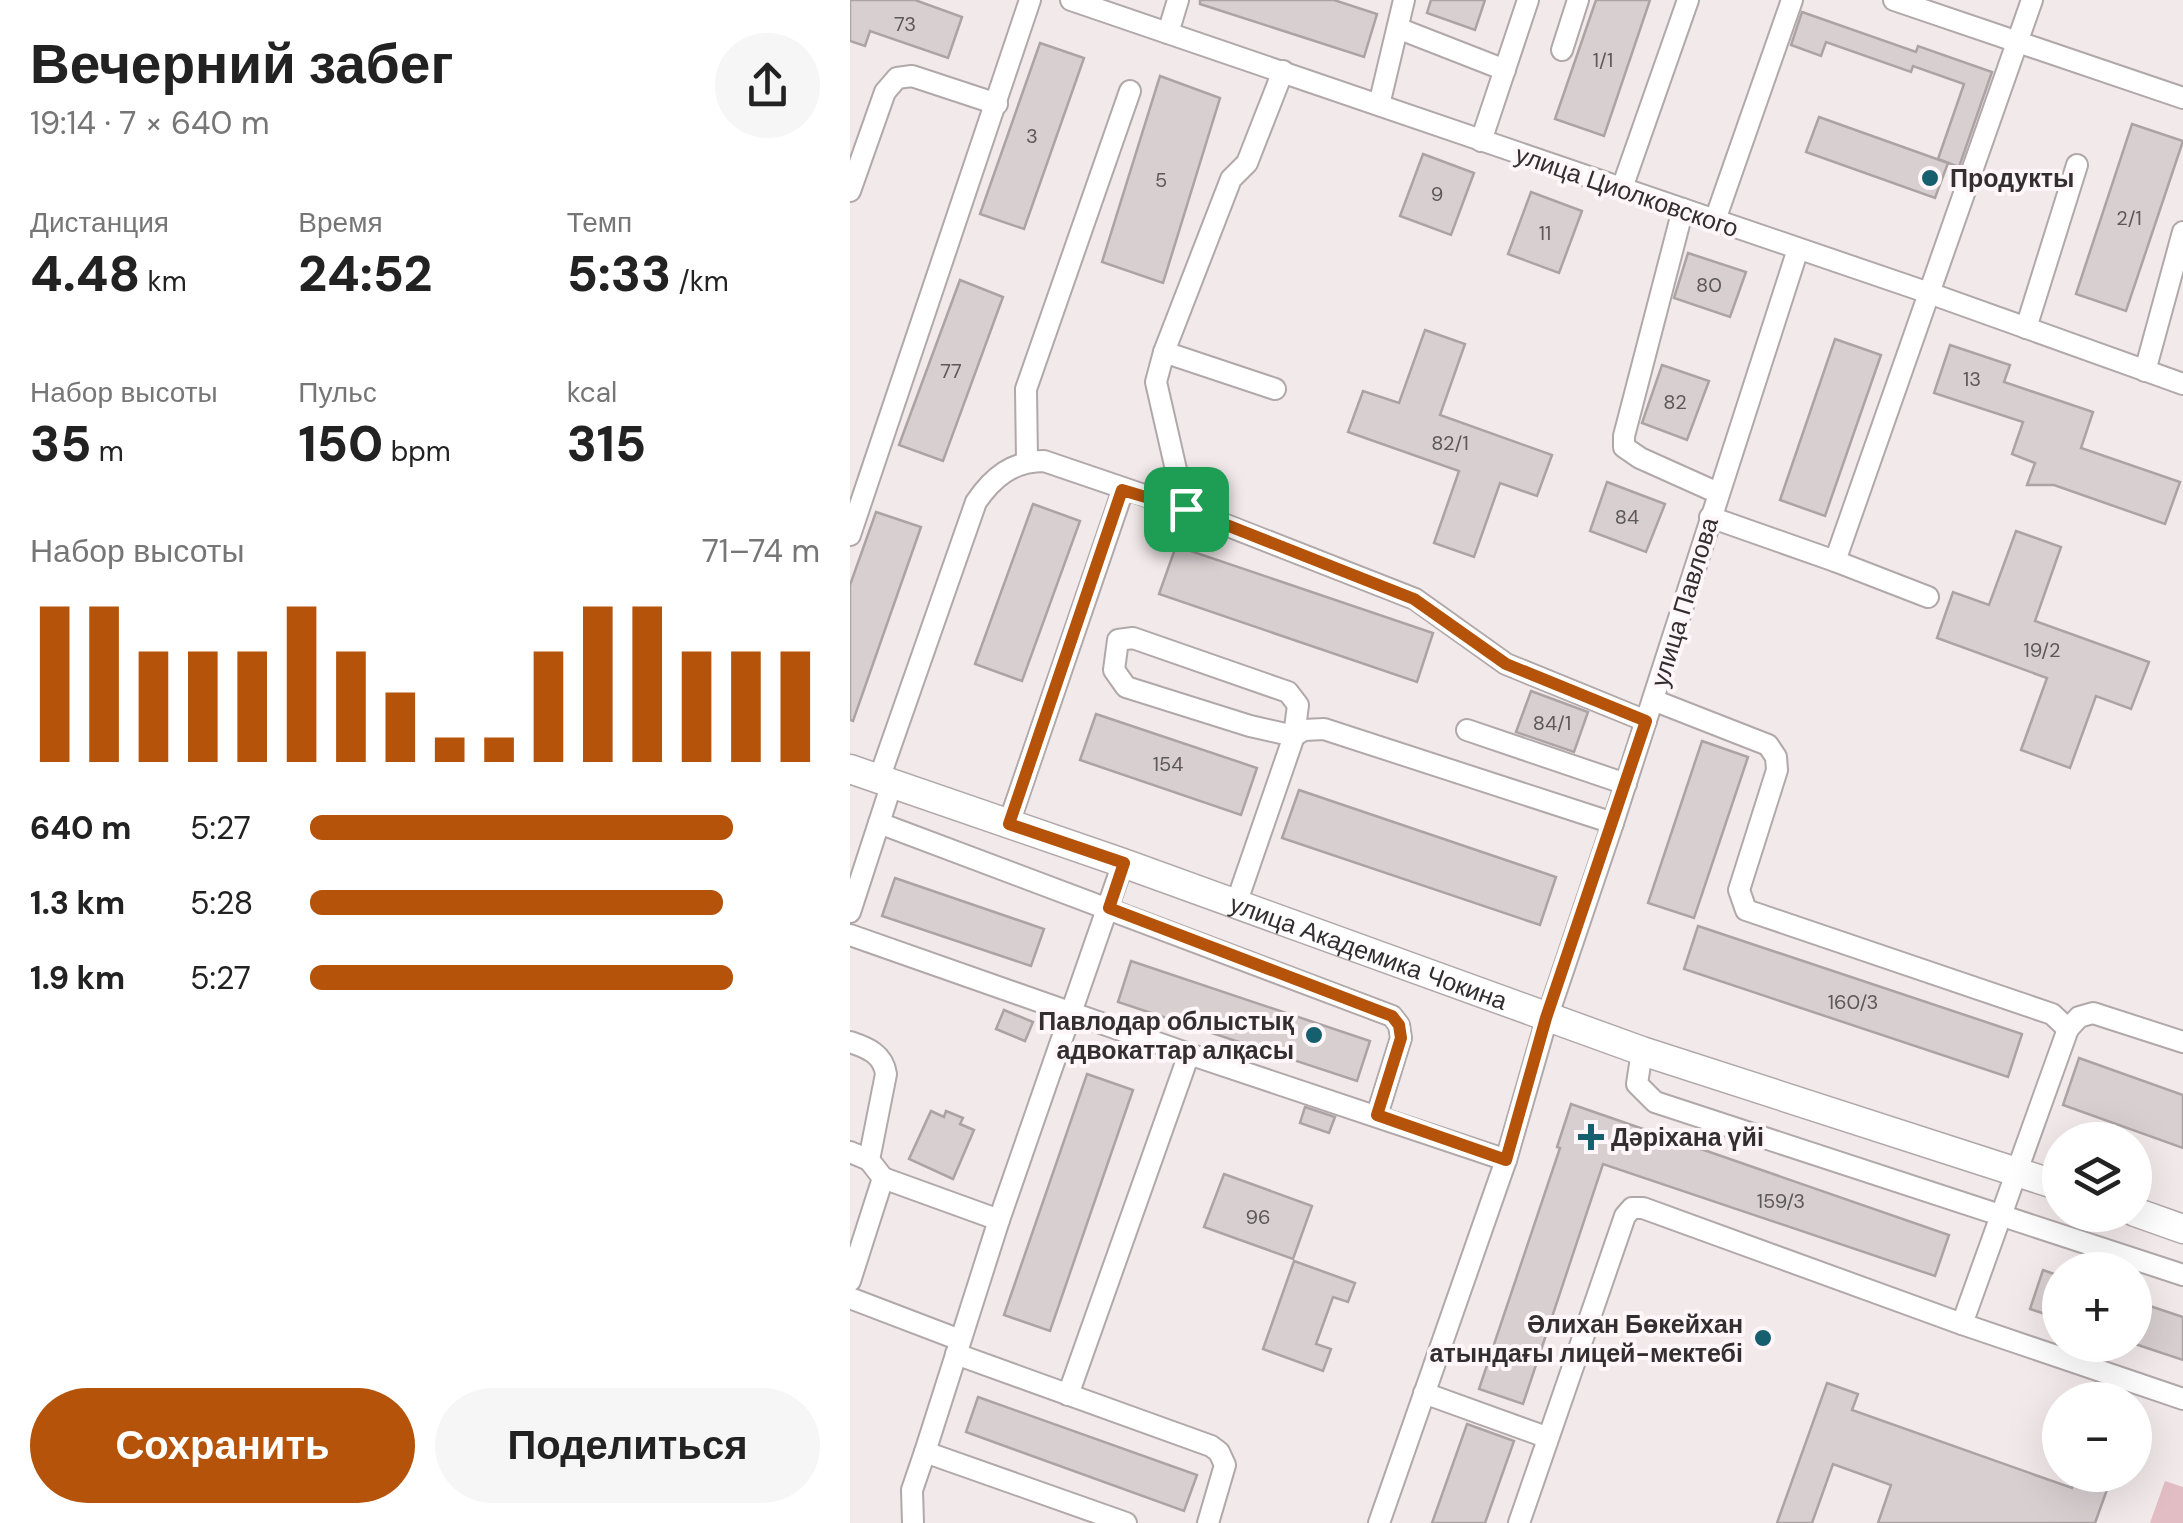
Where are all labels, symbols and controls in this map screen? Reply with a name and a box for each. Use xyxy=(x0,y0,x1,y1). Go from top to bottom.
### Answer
house number: 73 xyxy=(894,11,916,37)
text: Вечерний забег xyxy=(30,28,453,100)
button: share xyxy=(715,33,820,138)
house number: 1/1 xyxy=(1593,47,1613,73)
text: 19:14 · 7 × 640 m xyxy=(30,102,269,144)
house number: 3 xyxy=(1026,123,1038,149)
street label: улица Циолковского xyxy=(1511,138,1743,245)
place label: Продукты xyxy=(1950,162,2074,195)
house number: 5 xyxy=(1155,167,1167,193)
marker: Продукты xyxy=(1919,167,1941,189)
house number: 9 xyxy=(1431,181,1443,207)
text: Дистанция xyxy=(30,204,169,241)
text: Время xyxy=(298,204,383,241)
text: Темп xyxy=(567,204,632,241)
house number: 2/1 xyxy=(2116,205,2142,231)
house number: 11 xyxy=(1539,220,1551,246)
text: 4.48 xyxy=(30,241,140,307)
text: 24:52 xyxy=(298,241,432,307)
text: 5:33 xyxy=(567,241,671,307)
text: km xyxy=(140,263,187,300)
text: /km xyxy=(671,263,729,300)
house number: 80 xyxy=(1696,272,1722,298)
house number: 77 xyxy=(940,358,962,384)
house number: 13 xyxy=(1963,366,1981,392)
text: Набор высоты xyxy=(30,374,218,411)
text: Пульс xyxy=(298,374,377,411)
text: kcal xyxy=(567,374,617,411)
house number: 82 xyxy=(1663,389,1687,415)
text: 35 xyxy=(30,411,91,477)
text: 150 xyxy=(298,411,383,477)
text: 315 xyxy=(567,411,646,477)
house number: 82/1 xyxy=(1431,430,1469,456)
text: m xyxy=(91,433,124,470)
text: bpm xyxy=(383,433,451,470)
pin xyxy=(1144,467,1229,552)
icon: arrive xyxy=(1159,482,1214,537)
house number: 84 xyxy=(1615,504,1639,530)
street label: улица Павлова xyxy=(1643,513,1726,691)
text: Набор высоты xyxy=(30,530,244,572)
text: 71–74 m xyxy=(702,530,820,572)
house number: 19/2 xyxy=(2023,637,2061,663)
house number: 84/1 xyxy=(1533,710,1571,736)
house number: 154 xyxy=(1153,751,1183,777)
text: 640 m xyxy=(30,807,131,849)
text: 5:27 xyxy=(190,807,251,849)
text: 1.3 km xyxy=(30,882,125,924)
text: 5:28 xyxy=(190,882,253,924)
street label: улица Академика Чокина xyxy=(1225,887,1512,1018)
text: 1.9 km xyxy=(30,957,125,999)
text: 5:27 xyxy=(190,957,251,999)
house number: 160/3 xyxy=(1828,989,1878,1015)
place label: Павлодар облыстық адвокаттар алқасы xyxy=(1038,1005,1294,1067)
marker: Павлодар облыстық адвокаттар алқасы xyxy=(1303,1024,1325,1046)
place label: Дәріхана үйі xyxy=(1611,1121,1764,1154)
map controls xyxy=(2042,1122,2152,1492)
button: layers xyxy=(2042,1122,2152,1232)
marker: Дәріхана үйі xyxy=(1580,1126,1602,1148)
house number: 159/3 xyxy=(1757,1188,1805,1214)
house number: 96 xyxy=(1245,1204,1271,1230)
button: + xyxy=(2042,1252,2152,1362)
place label: Әлихан Бөкейхан атындағы лицей-мектебі xyxy=(1430,1308,1743,1370)
marker: Әлихан Бөкейхан атындағы лицей-мектебі xyxy=(1752,1327,1774,1349)
button: − xyxy=(2042,1382,2152,1492)
button: Сохранить xyxy=(30,1388,415,1503)
button: Поделиться xyxy=(435,1388,820,1503)

